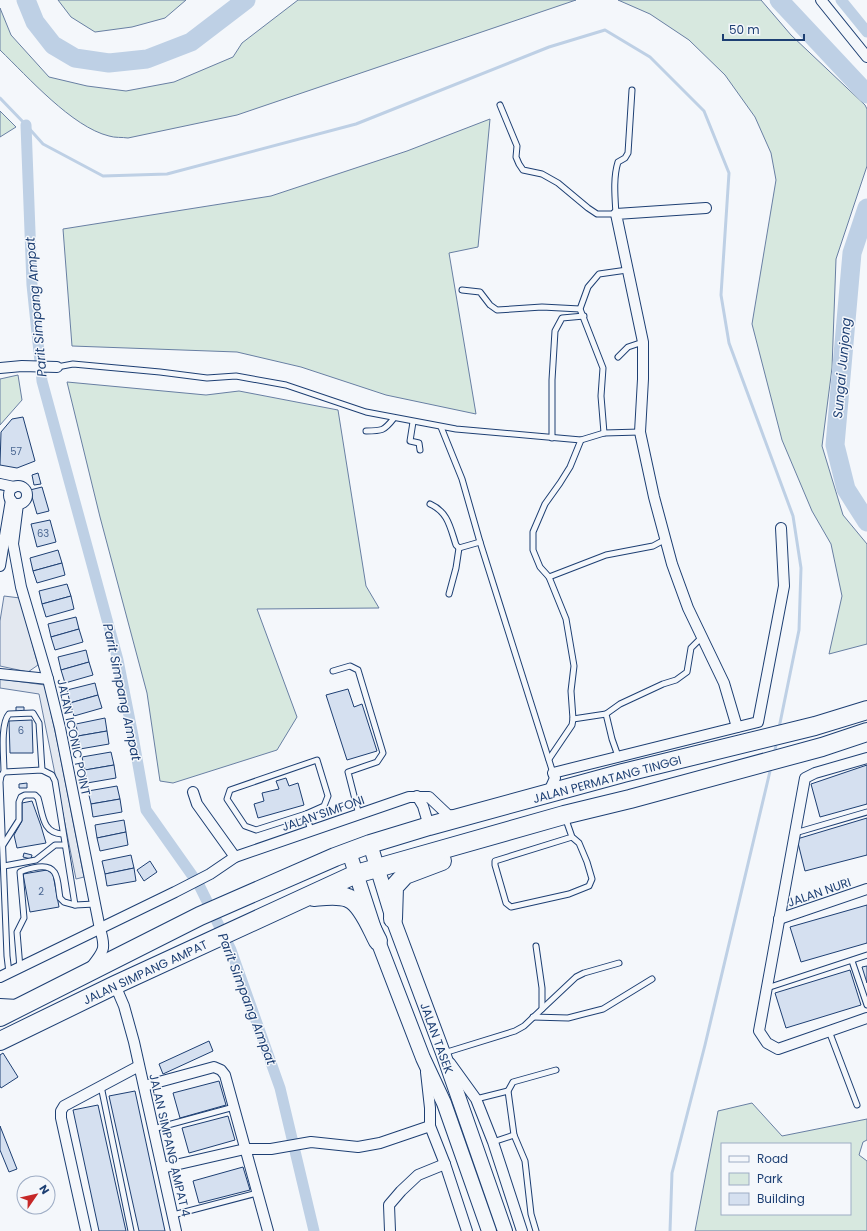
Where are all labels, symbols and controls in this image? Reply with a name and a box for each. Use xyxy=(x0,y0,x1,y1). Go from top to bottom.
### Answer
scale bar xyxy=(723,16,804,42)
text: 50 m xyxy=(729,21,760,38)
water label: Parit Simpang Ampat xyxy=(20,236,52,378)
water label: Sungai Junjong xyxy=(828,317,856,419)
house number: 57 xyxy=(10,444,22,459)
house number: 63 xyxy=(37,526,49,541)
water label: Parit Simpang Ampat xyxy=(98,621,146,763)
street label: JALAN ICONIC POINT xyxy=(53,677,95,798)
house number: 6 xyxy=(18,723,24,738)
street label: JALAN PERMATANG TINGGI xyxy=(531,751,683,807)
street label: JALAN SIMFONI xyxy=(279,791,367,835)
street label: JALAN NURI xyxy=(785,873,853,911)
house number: 2 xyxy=(38,884,44,899)
water label: Parit Simpang Ampat xyxy=(213,930,281,1068)
street label: JALAN SIMPANG AMPAT xyxy=(80,935,211,1008)
street label: JALAN TASEK xyxy=(416,1000,458,1076)
street label: JALAN SIMPANG AMPAT 4 xyxy=(145,1072,195,1219)
legend xyxy=(721,1143,851,1215)
text: Road xyxy=(757,1150,788,1167)
text: Park xyxy=(757,1170,784,1187)
north arrow xyxy=(16,1175,56,1215)
text: N xyxy=(35,1182,53,1197)
text: Building xyxy=(757,1190,805,1207)

